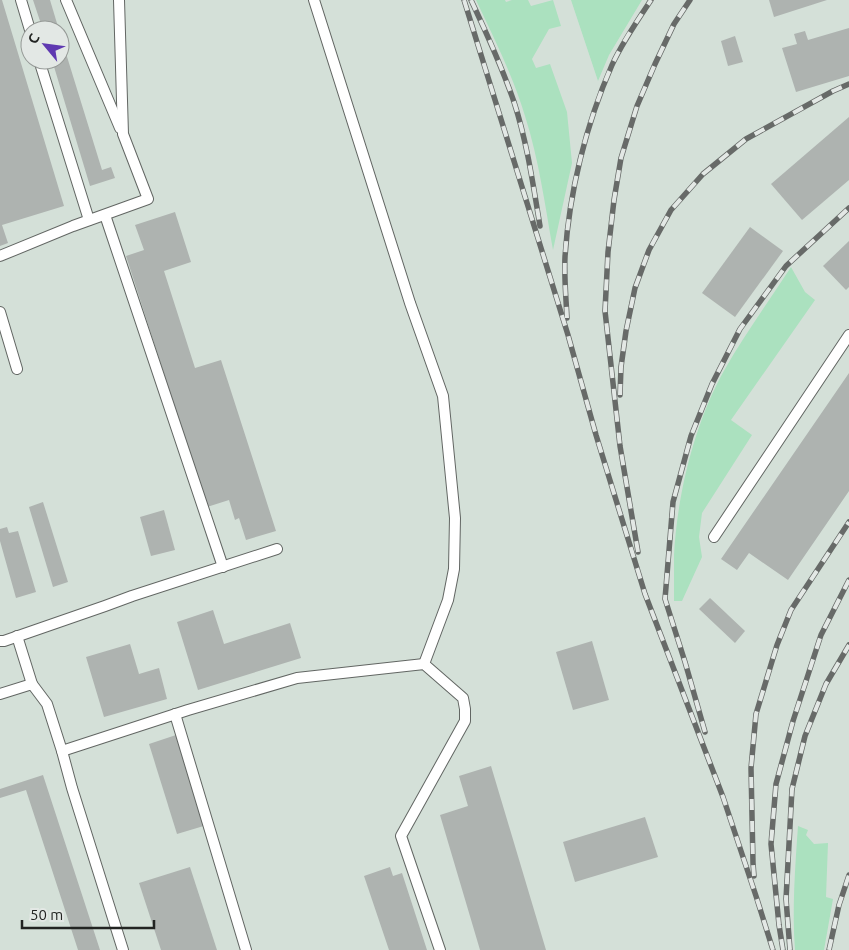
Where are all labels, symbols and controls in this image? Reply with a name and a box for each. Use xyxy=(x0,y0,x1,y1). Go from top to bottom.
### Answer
north arrow xyxy=(20,20,70,70)
text: С xyxy=(24,31,43,46)
scale bar xyxy=(22,898,155,930)
text: 50 m xyxy=(30,906,63,923)

